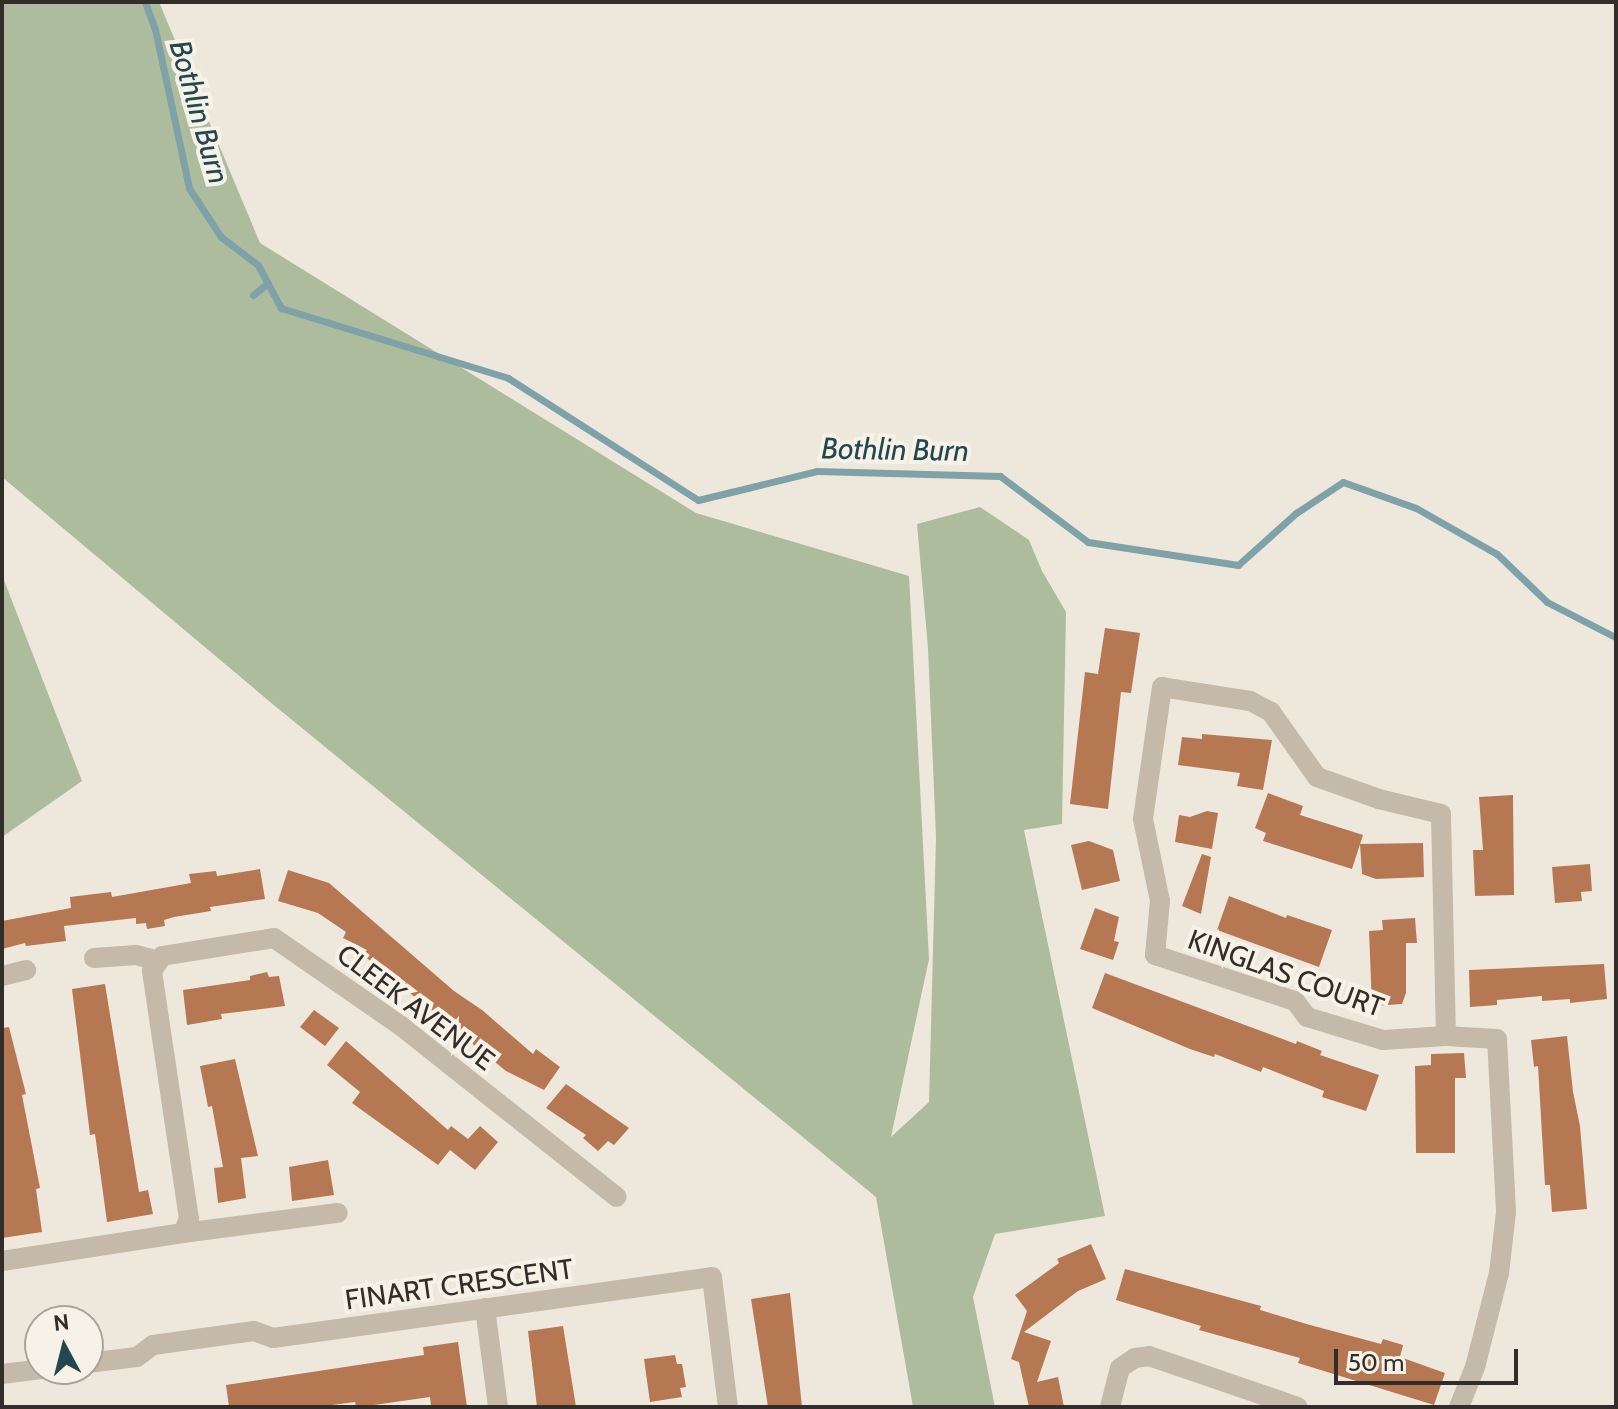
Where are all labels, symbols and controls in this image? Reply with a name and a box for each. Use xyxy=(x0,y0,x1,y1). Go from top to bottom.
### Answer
water label: Bothlin Burn xyxy=(161,36,237,188)
water label: Bothlin Burn xyxy=(821,431,969,469)
street label: KINGLAS COURT xyxy=(1184,922,1388,1024)
street label: CLEEK AVENUE xyxy=(331,937,501,1077)
street label: FINART CRESCENT xyxy=(343,1251,575,1317)
north arrow xyxy=(24,1305,104,1385)
text: N xyxy=(52,1308,71,1337)
scale bar xyxy=(1338,1333,1522,1383)
text: 50 m xyxy=(1348,1348,1404,1377)

